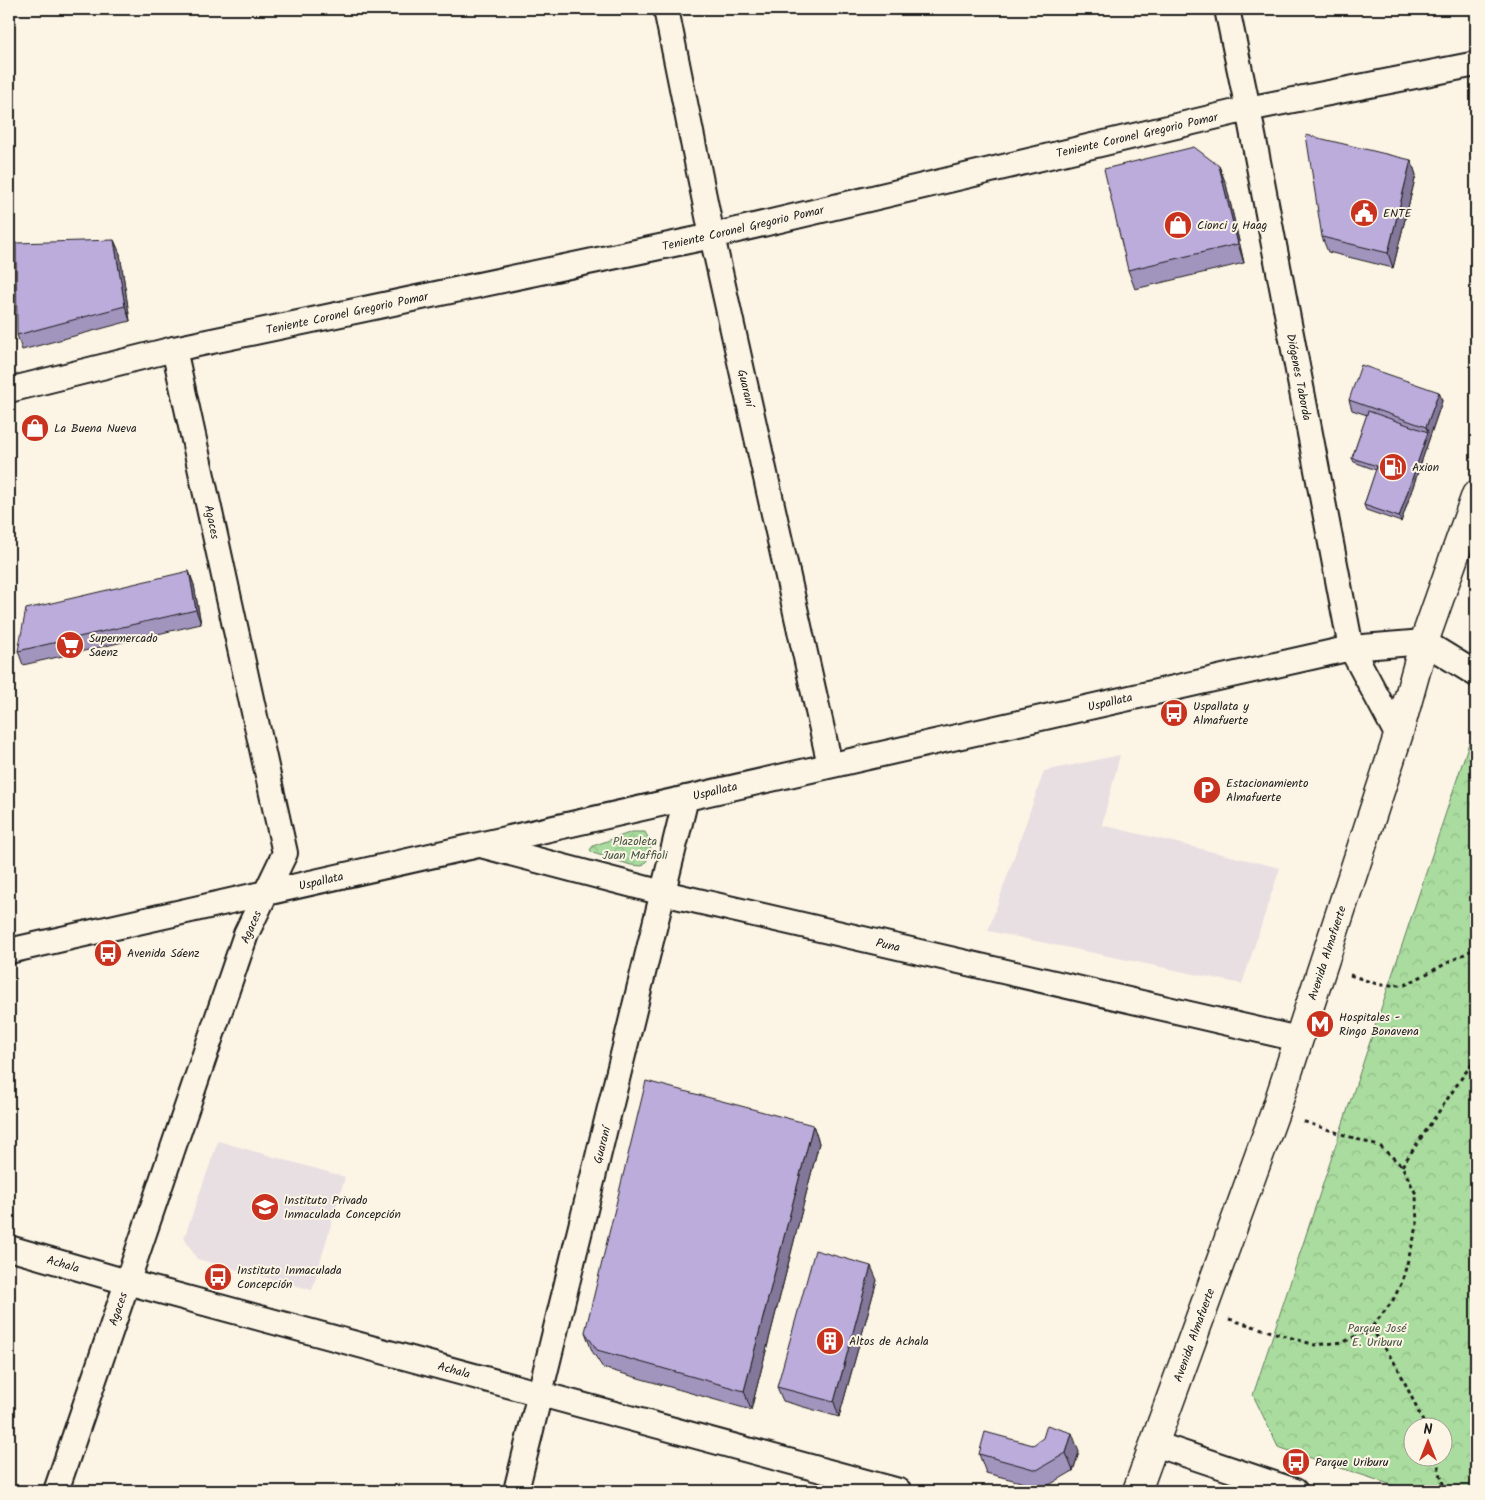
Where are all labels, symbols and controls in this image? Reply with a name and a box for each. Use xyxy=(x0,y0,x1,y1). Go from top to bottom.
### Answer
street label: Teniente Coronel Gregorio Pomar xyxy=(1054,107,1221,163)
public building icon: ENTE xyxy=(1349,198,1379,228)
street label: Teniente Coronel Gregorio Pomar xyxy=(660,200,827,256)
place label: ENTE xyxy=(1383,204,1413,223)
shop icon: Cionci y Haag xyxy=(1163,210,1193,240)
place label: Cionci y Haag xyxy=(1197,216,1268,235)
street label: Teniente Coronel Gregorio Pomar xyxy=(264,287,431,340)
street label: Diógenes Taborda xyxy=(1281,332,1316,423)
street label: Guaraní xyxy=(732,368,759,411)
shop icon: La Buena Nueva xyxy=(20,413,50,443)
place label: La Buena Nueva xyxy=(54,419,137,438)
fuel station icon: Axion xyxy=(1378,452,1408,482)
place label: Axion xyxy=(1412,458,1439,477)
street label: Agaces xyxy=(199,503,224,541)
place label: Supermercado Saenz xyxy=(89,629,158,662)
supermarket icon: Supermercado Saenz xyxy=(55,630,85,660)
street label: Uspallata xyxy=(1086,688,1135,717)
place label: Uspallata y Almafuerte xyxy=(1193,697,1249,730)
bus stop icon: Uspallata y Almafuerte xyxy=(1159,698,1189,728)
place label: Estacionamiento Almafuerte xyxy=(1226,774,1308,807)
parking icon: Estacionamiento Almafuerte xyxy=(1192,775,1222,805)
street label: Uspallata xyxy=(691,777,740,806)
park label: Plazoleta Juan Maffioli xyxy=(602,832,669,865)
street label: Uspallata xyxy=(297,867,346,896)
street label: Avenida Almafuerte xyxy=(1303,903,1352,1003)
street label: Agaces xyxy=(236,908,267,947)
street label: Puna xyxy=(874,933,902,958)
bus stop icon: Avenida Sáenz xyxy=(93,938,123,968)
place label: Avenida Sáenz xyxy=(127,944,200,963)
place label: Hospitales - Ringo Bonavena xyxy=(1339,1008,1419,1041)
metro station icon: Hospitales - Ringo Bonavena xyxy=(1305,1009,1335,1039)
street label: Guaraní xyxy=(589,1123,617,1166)
place label: Instituto Privado Inmaculada Concepción xyxy=(284,1191,401,1224)
school or university icon: Instituto Privado Inmaculada Concepción xyxy=(250,1192,280,1222)
street label: Achala xyxy=(44,1251,82,1278)
place label: Instituto Inmaculada Concepción xyxy=(237,1261,342,1294)
bus stop icon: Instituto Inmaculada Concepción xyxy=(203,1262,233,1292)
street label: Avenida Almafuerte xyxy=(1169,1285,1220,1385)
street label: Agaces xyxy=(104,1290,133,1329)
park label: Parque José E. Uriburu xyxy=(1347,1319,1407,1352)
building icon: Altos de Achala xyxy=(815,1326,845,1356)
place label: Altos de Achala xyxy=(849,1332,929,1351)
street label: Achala xyxy=(435,1357,473,1384)
north arrow xyxy=(1402,1418,1452,1468)
text: N xyxy=(1424,1419,1433,1441)
bus stop icon: Parque Uriburu xyxy=(1281,1447,1311,1477)
place label: Parque Uriburu xyxy=(1315,1453,1389,1472)

